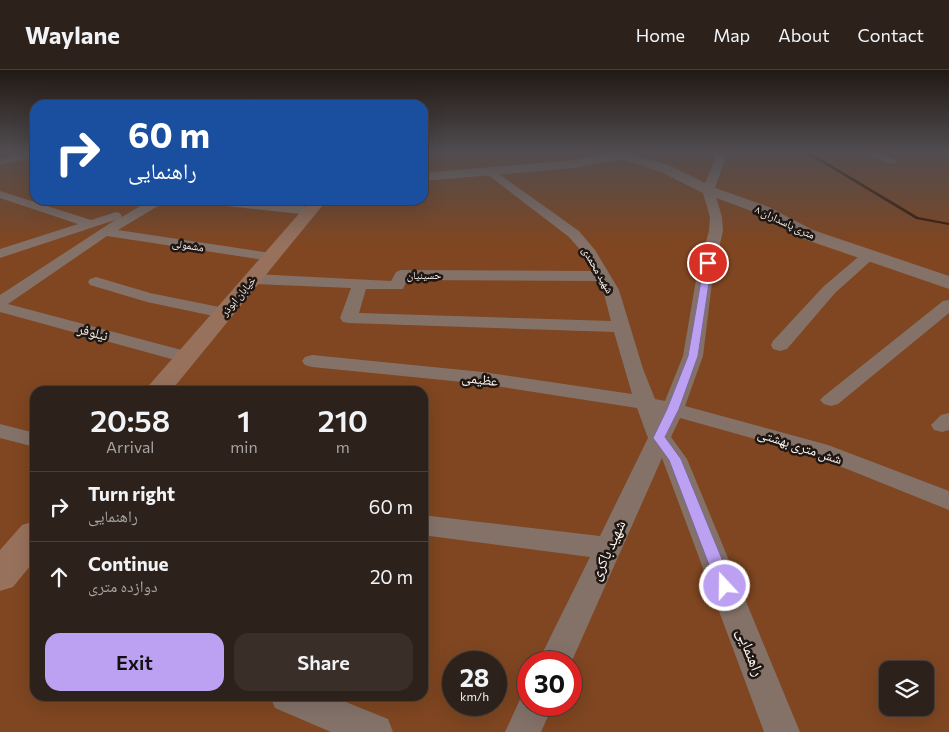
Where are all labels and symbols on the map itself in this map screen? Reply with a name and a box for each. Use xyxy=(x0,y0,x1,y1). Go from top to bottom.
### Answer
street label: ۸ متری پاسداران xyxy=(753,202,817,242)
street label: مشمولی xyxy=(171,236,205,254)
pin xyxy=(687,242,729,284)
street label: شهید محمدی xyxy=(579,244,617,296)
street label: حسینیان xyxy=(407,268,441,282)
street label: خیابان ابوذر xyxy=(217,273,259,320)
street label: نیلوفر xyxy=(75,319,110,345)
street label: عظیمی xyxy=(461,368,499,390)
street label: شش متری بهشتی xyxy=(756,424,844,468)
street label: شهید باکری xyxy=(584,517,631,584)
position arrow xyxy=(698,559,750,611)
street label: راهنمایی xyxy=(732,625,769,679)
speed limit sign: 30 xyxy=(517,651,582,716)

